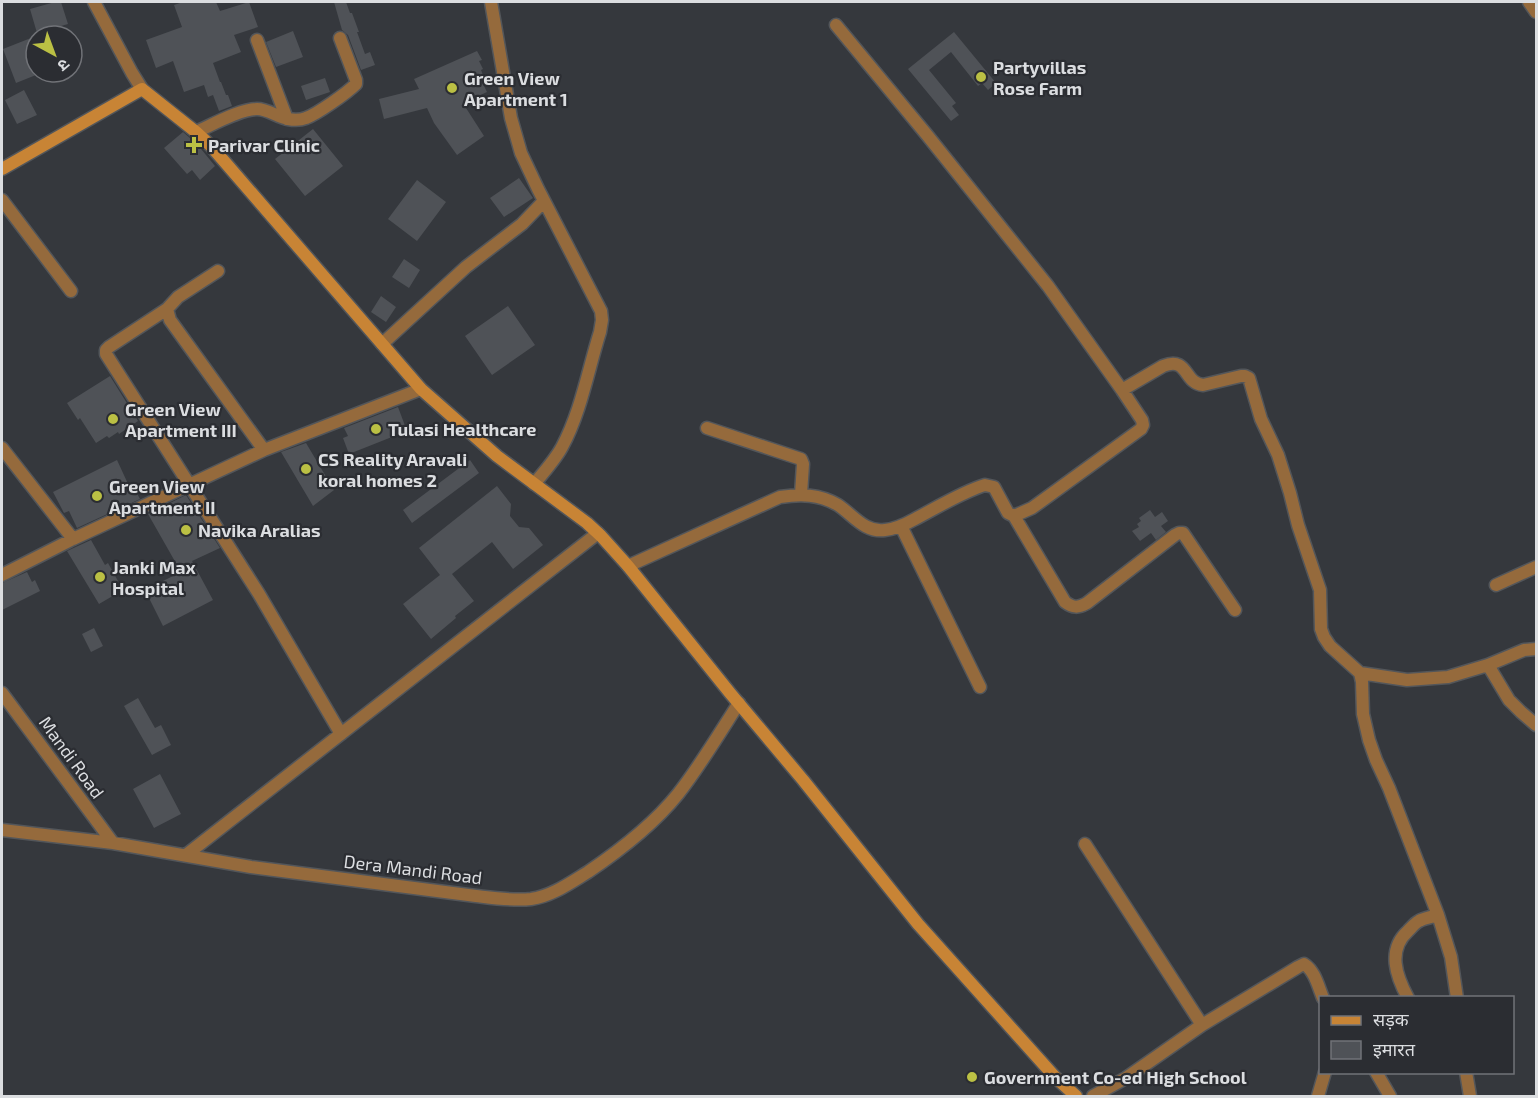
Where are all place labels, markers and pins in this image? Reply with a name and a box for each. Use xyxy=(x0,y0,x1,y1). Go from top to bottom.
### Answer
place label: Partyvillas Rose Farm xyxy=(993,56,1086,99)
place label: Green View Apartment 1 xyxy=(464,67,568,110)
marker: Partyvillas Rose Farm xyxy=(974,70,988,84)
marker: Green View Apartment 1 xyxy=(445,81,459,95)
place label: Parivar Clinic xyxy=(208,134,320,156)
marker: Parivar Clinic xyxy=(185,136,203,154)
place label: Green View Apartment III xyxy=(125,398,237,441)
marker: Green View Apartment III xyxy=(106,412,120,426)
place label: Tulasi Healthcare xyxy=(388,418,537,440)
marker: Tulasi Healthcare xyxy=(369,422,383,436)
place label: CS Reality Aravali koral homes 2 xyxy=(318,448,467,491)
marker: CS Reality Aravali koral homes 2 xyxy=(299,462,313,476)
place label: Green View Apartment II xyxy=(109,475,216,518)
marker: Green View Apartment II xyxy=(90,489,104,503)
place label: Navika Aralias xyxy=(198,519,320,541)
marker: Navika Aralias xyxy=(179,523,193,537)
place label: Janki Max Hospital xyxy=(112,556,196,599)
marker: Janki Max Hospital xyxy=(93,570,107,584)
place label: Government Co-ed High School xyxy=(984,1066,1247,1088)
marker: Government Co-ed High School xyxy=(965,1070,979,1084)

